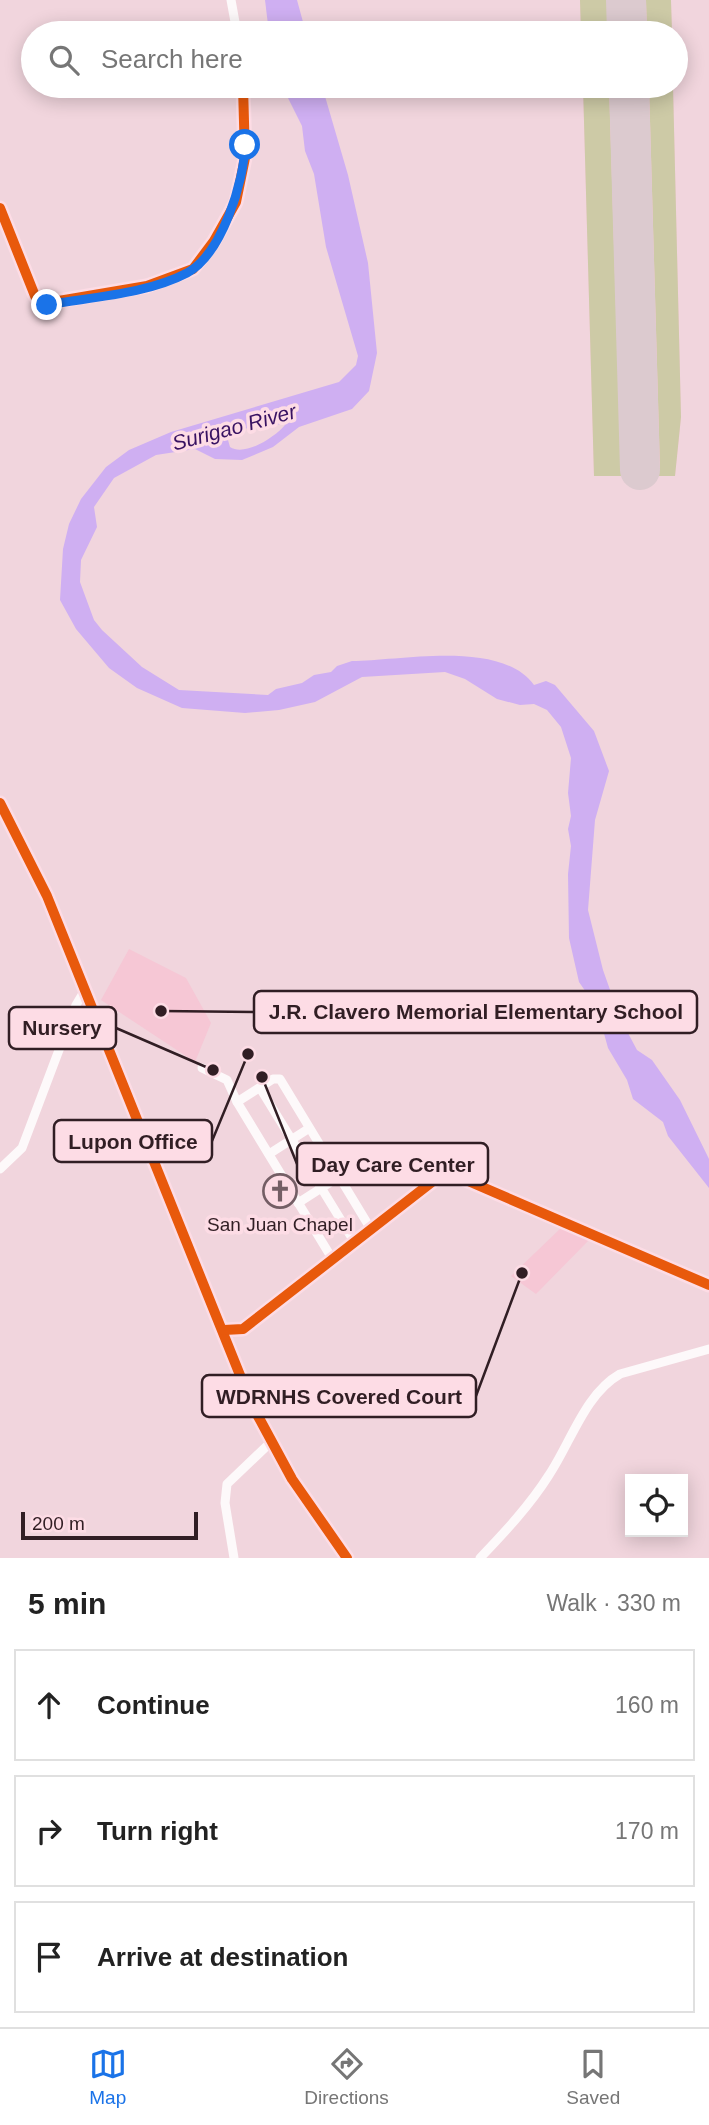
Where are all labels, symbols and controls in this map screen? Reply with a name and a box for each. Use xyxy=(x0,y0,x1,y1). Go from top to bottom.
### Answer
search box xyxy=(21,21,688,98)
icon: search xyxy=(45,41,83,79)
text: Search here xyxy=(101,44,243,74)
route start xyxy=(229,129,260,160)
route end xyxy=(31,289,62,320)
water label: Surigao River xyxy=(170,399,299,455)
callout: J.R. Clavero Memorial Elementary School xyxy=(254,991,697,1033)
text: J.R. Clavero Memorial Elementary School xyxy=(269,1000,683,1023)
callout: Nursery xyxy=(9,1007,116,1049)
text: Nursery xyxy=(22,1016,102,1039)
callout: Lupon Office xyxy=(54,1120,212,1162)
text: Lupon Office xyxy=(68,1130,198,1153)
callout: Day Care Center xyxy=(297,1143,488,1185)
text: Day Care Center xyxy=(311,1153,475,1176)
church icon: San Juan Chapel xyxy=(261,1172,299,1210)
place label: San Juan Chapel xyxy=(207,1214,353,1235)
callout: WDRNHS Covered Court xyxy=(202,1375,476,1417)
text: WDRNHS Covered Court xyxy=(216,1385,462,1408)
map controls xyxy=(625,1474,688,1537)
button: locate xyxy=(625,1474,688,1537)
scale bar xyxy=(21,1509,198,1541)
text: 200 m xyxy=(32,1513,85,1534)
text: 5 min xyxy=(28,1587,106,1620)
text: Walk · 330 m xyxy=(546,1590,681,1616)
icon: ahead xyxy=(30,1686,68,1724)
text: Continue xyxy=(97,1690,210,1720)
text: 160 m xyxy=(615,1692,679,1718)
icon: right xyxy=(30,1812,68,1850)
text: Turn right xyxy=(97,1816,218,1846)
text: 170 m xyxy=(615,1818,679,1844)
icon: arrive xyxy=(30,1938,68,1976)
text: Arrive at destination xyxy=(97,1942,348,1972)
tab: Map xyxy=(89,2045,127,2109)
tab: Directions xyxy=(304,2045,389,2109)
tab: Saved xyxy=(566,2045,620,2109)

